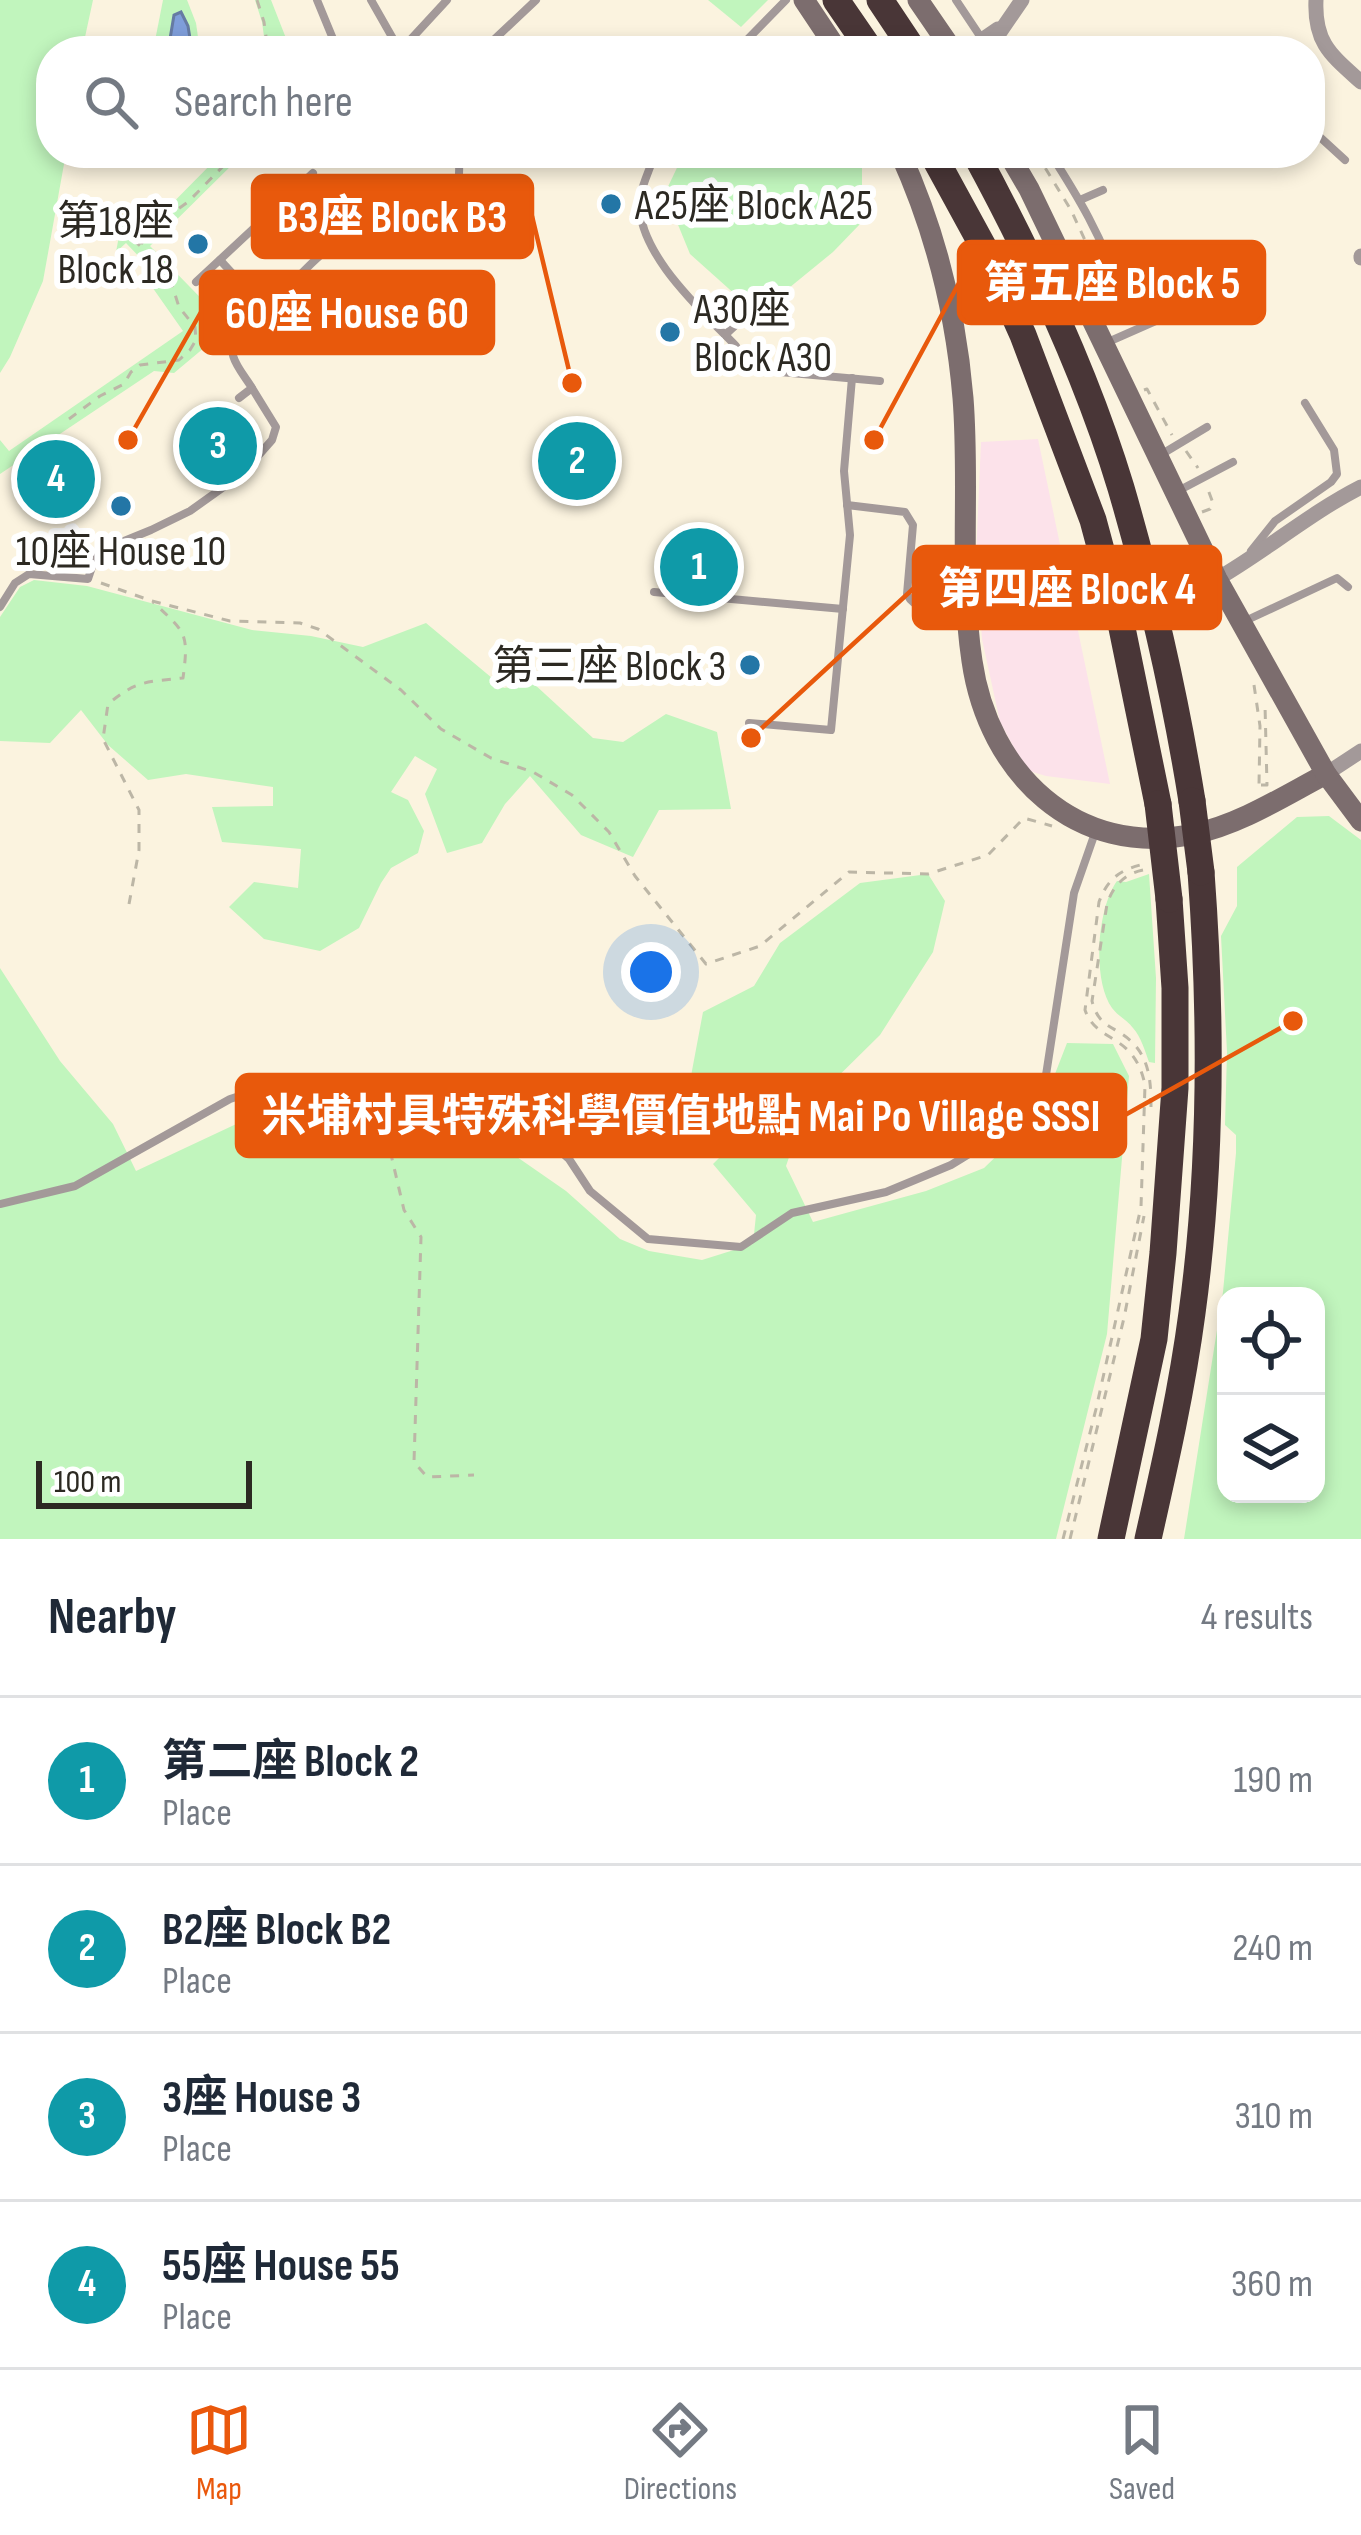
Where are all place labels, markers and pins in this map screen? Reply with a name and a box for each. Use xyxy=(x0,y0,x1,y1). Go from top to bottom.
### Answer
callout: B3座 Block B3 xyxy=(253,176,532,257)
place label: A25座 Block A25 xyxy=(634,181,873,232)
marker: A25座 Block A25 xyxy=(598,191,624,217)
place label: 第18座 Block 18 xyxy=(57,197,174,296)
marker: 第18座 Block 18 xyxy=(185,231,211,257)
callout: 第五座 Block 5 xyxy=(959,242,1264,323)
callout: 60座 House 60 xyxy=(201,272,493,353)
place label: A30座 Block A30 xyxy=(693,285,832,384)
marker: A30座 Block A30 xyxy=(657,319,683,345)
pin: 3 xyxy=(179,401,257,491)
pin: 2 xyxy=(538,416,616,506)
pin: 4 xyxy=(17,434,95,524)
marker: 10座 House 10 xyxy=(108,493,134,519)
pin: 1 xyxy=(660,522,738,612)
place label: 10座 House 10 xyxy=(16,527,226,578)
callout: 第四座 Block 4 xyxy=(914,547,1220,628)
place label: 第三座 Block 3 xyxy=(492,642,726,693)
marker: 第三座 Block 3 xyxy=(737,652,763,678)
callout: 米埔村具特殊科學價值地點 Mai Po Village SSSI xyxy=(237,1075,1125,1156)

